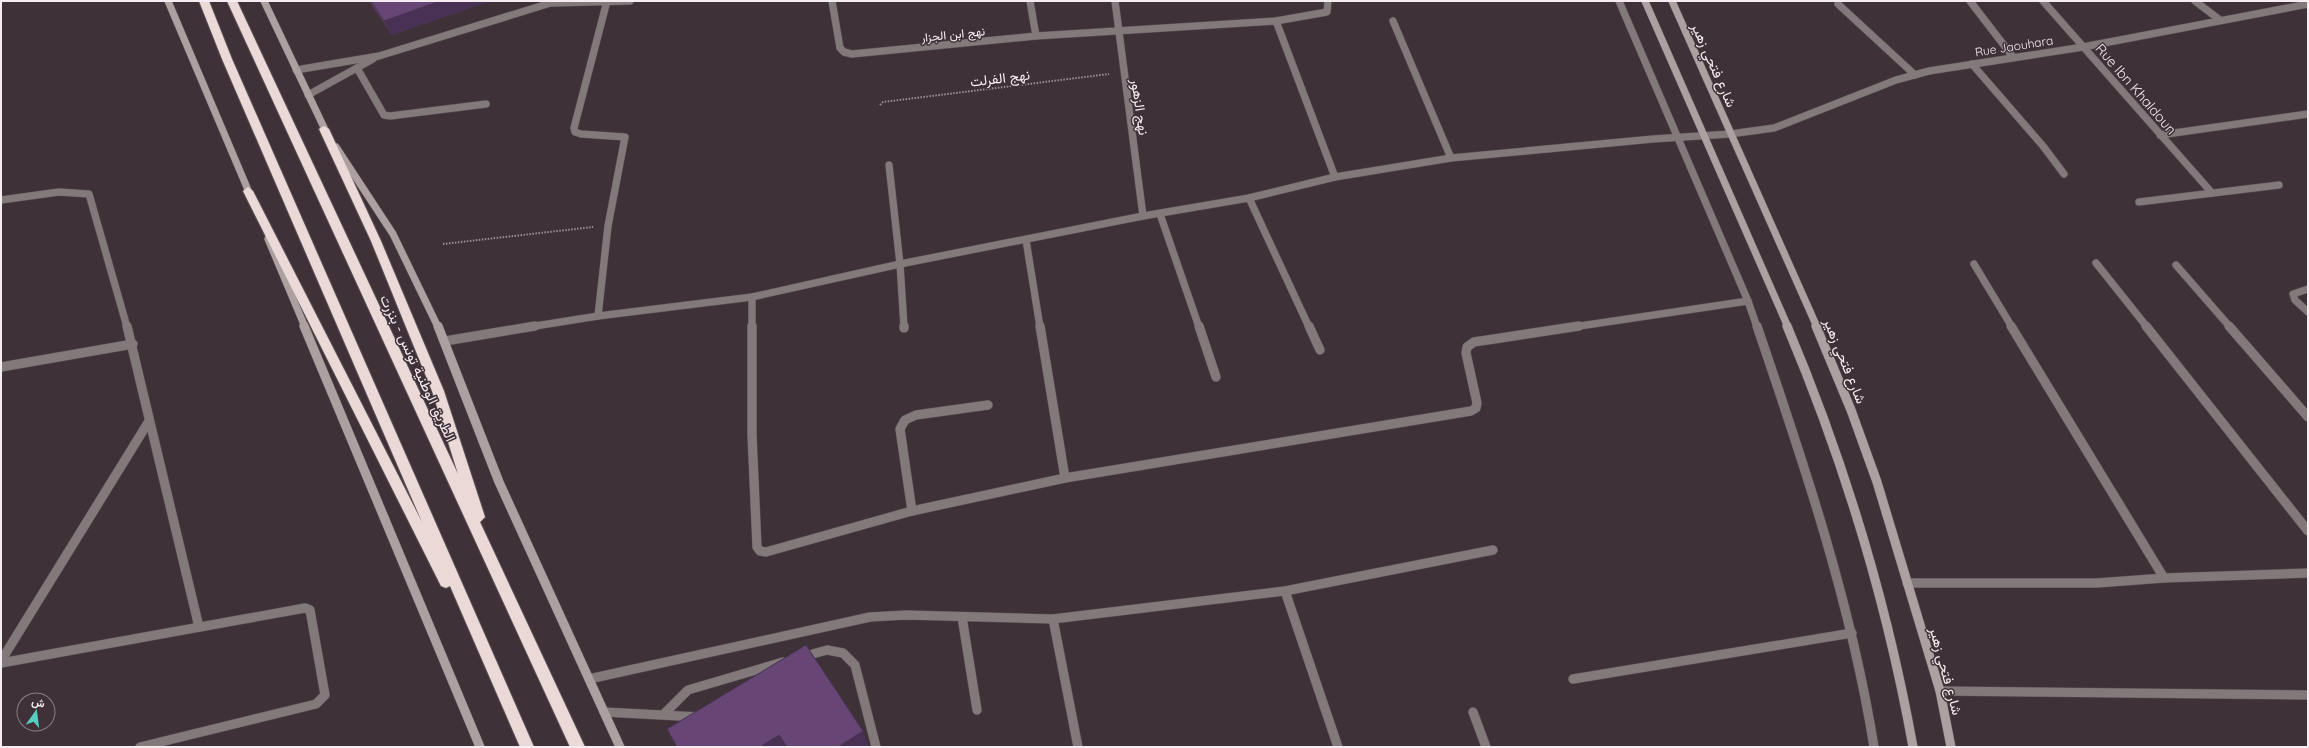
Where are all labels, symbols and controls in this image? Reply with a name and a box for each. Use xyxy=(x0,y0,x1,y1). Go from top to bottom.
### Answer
street label: شارع فتحي زهير xyxy=(1684,19,1741,111)
street label: نهج ابن الجزار xyxy=(919,23,986,47)
street label: Rue Jaouhara xyxy=(1974,32,2054,60)
street label: Rue Ibn Khaldoun xyxy=(2092,40,2180,138)
street label: نهج الفرلت xyxy=(969,65,1031,93)
street label: نهج الزهور xyxy=(1125,77,1153,137)
street label: الطريق الوطنية تونس - بنزرت xyxy=(376,292,460,444)
street label: شارع فتحي زهير xyxy=(1817,315,1870,407)
street label: شارع فتحي زهير xyxy=(1922,624,1966,718)
north arrow xyxy=(16,692,56,732)
text: ش xyxy=(30,694,47,711)

